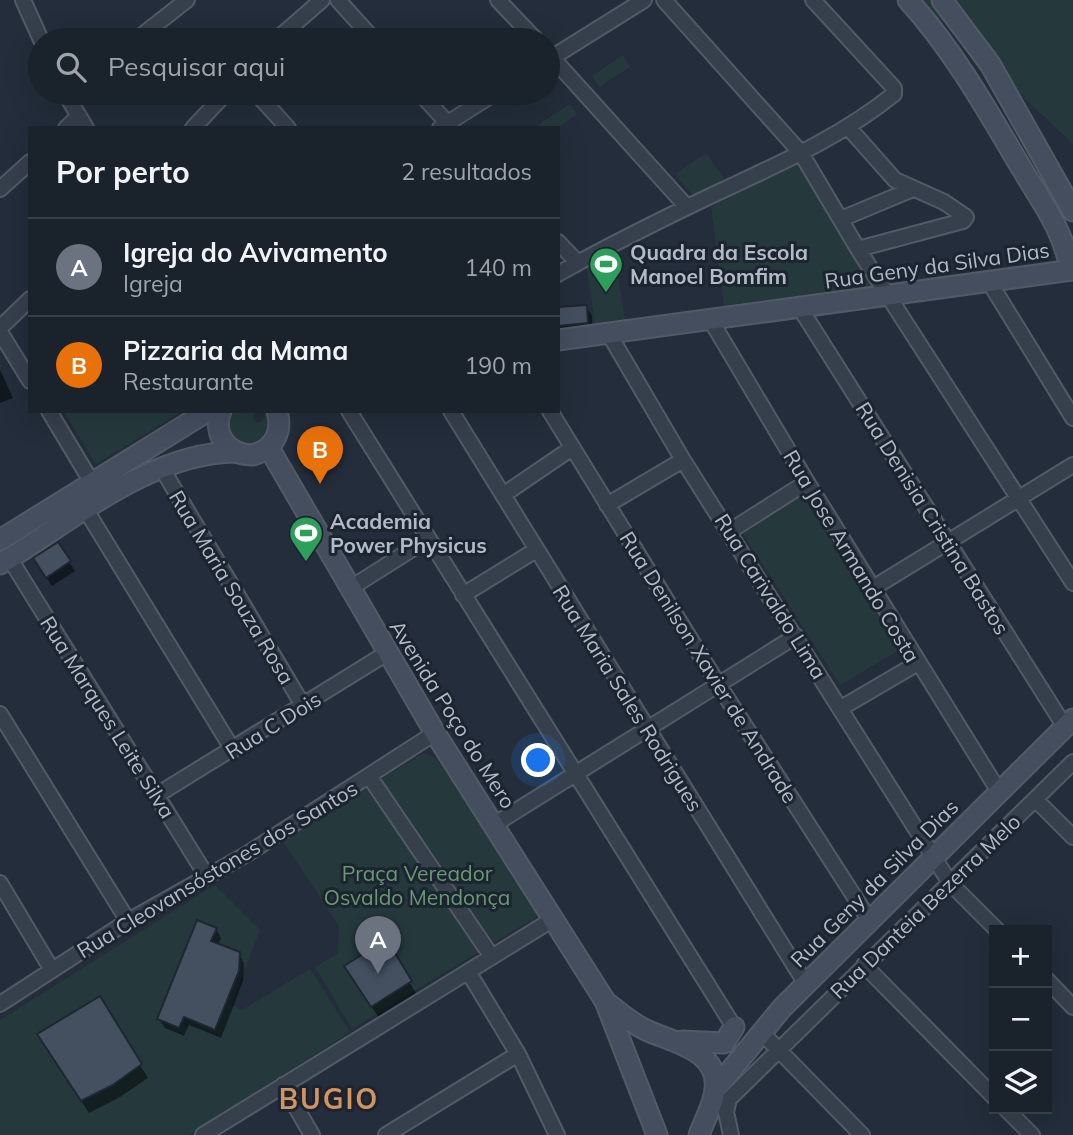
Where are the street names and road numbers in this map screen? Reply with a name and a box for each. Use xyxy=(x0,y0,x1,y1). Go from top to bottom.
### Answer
street label: Rua Geny da Silva Dias xyxy=(823,236,1051,294)
street label: Rua Denisia Cristina Bastos xyxy=(851,397,1015,639)
street label: Rua Jose Armando Costa xyxy=(778,445,926,667)
street label: Rua Maria Souza Rosa xyxy=(164,485,300,689)
street label: Rua Carivaldo Lima xyxy=(710,509,832,683)
street label: Rua Denilson Xavier de Andrade xyxy=(614,526,804,808)
street label: Rua Maria Sales Rodrigues xyxy=(548,580,708,816)
street label: Rua Marques Leite Silva xyxy=(35,611,181,823)
street label: Avenida Poço do Mero xyxy=(384,615,522,813)
street label: Rua C Dois xyxy=(220,685,326,765)
street label: Rua Cleovansóstones dos Santos xyxy=(72,775,362,963)
street label: Rua Geny da Silva Dias xyxy=(785,794,963,972)
street label: Rua Danteia Bezerra Melo xyxy=(824,808,1026,1004)

